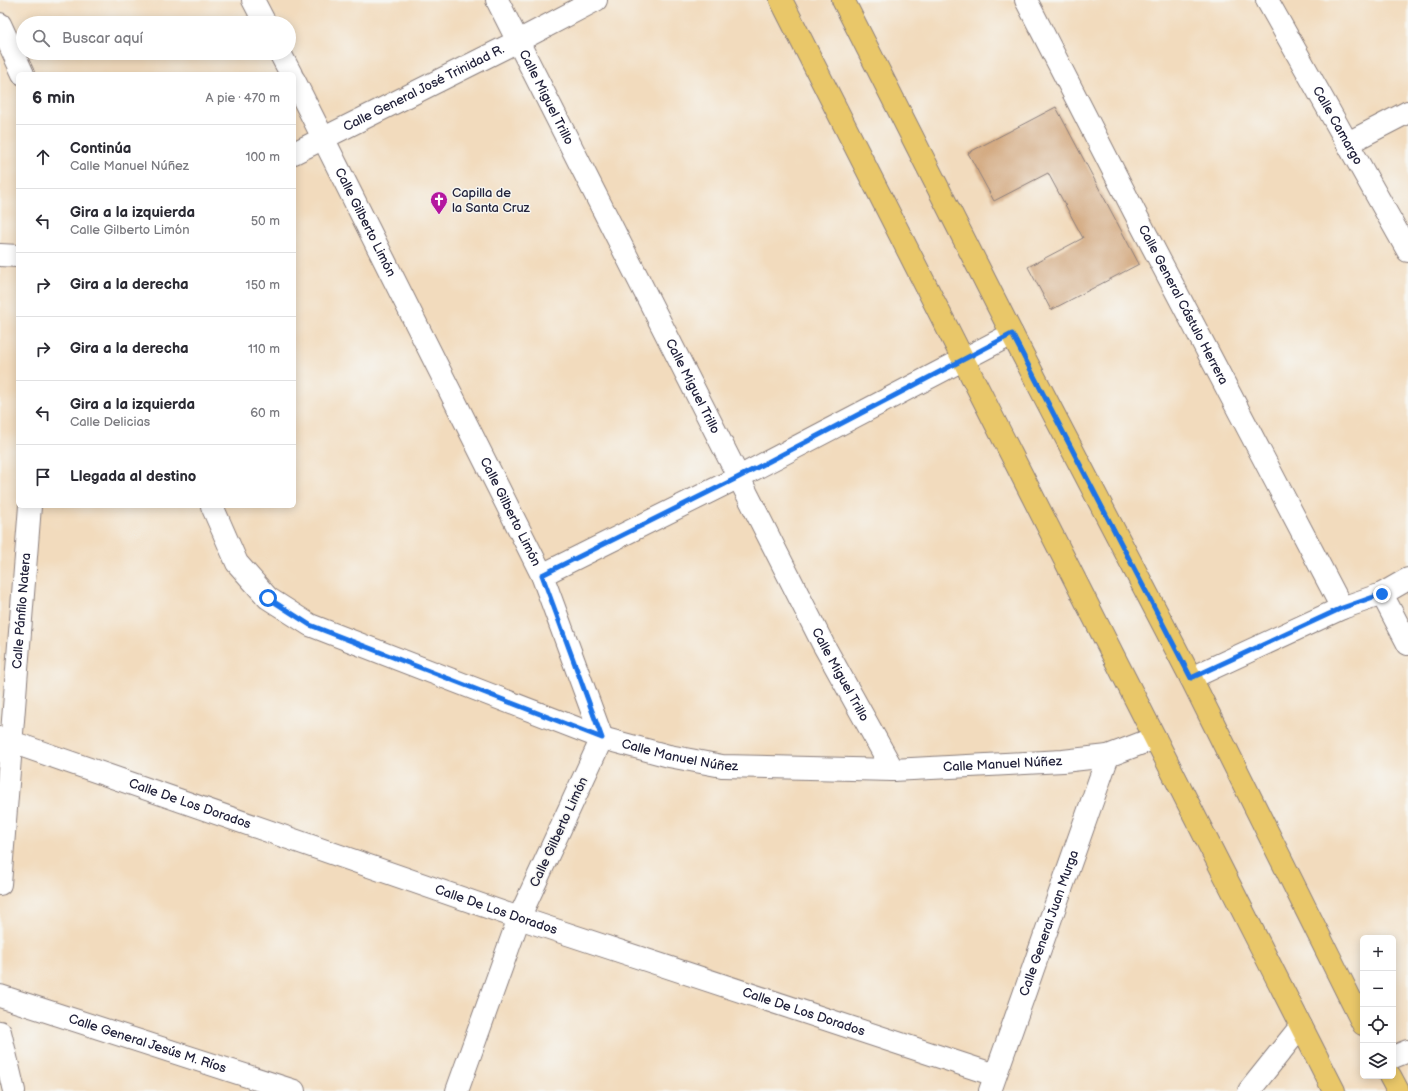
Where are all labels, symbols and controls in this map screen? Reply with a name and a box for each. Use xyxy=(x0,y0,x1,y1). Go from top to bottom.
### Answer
search box xyxy=(16,16,296,60)
icon: search xyxy=(30,27,52,49)
text: Buscar aquí xyxy=(62,29,143,48)
street label: Calle General José Trinidad R. xyxy=(341,41,507,135)
street label: Calle Miguel Trillo xyxy=(516,47,577,147)
street label: Calle Camargo xyxy=(1309,83,1366,168)
text: 6 min xyxy=(32,88,75,108)
text: A pie · 470 m xyxy=(206,90,280,106)
text: Continúa xyxy=(70,139,131,158)
icon: ahead xyxy=(32,146,54,168)
text: 100 m xyxy=(245,149,280,165)
text: Calle Manuel Núñez xyxy=(70,158,189,174)
street label: Calle Gilberto Limón xyxy=(331,165,399,279)
place label: Capilla de la Santa Cruz xyxy=(452,185,531,216)
church icon: Capilla de la Santa Cruz xyxy=(429,190,449,215)
text: Gira a la izquierda xyxy=(70,203,195,222)
icon: left xyxy=(32,210,54,232)
text: 50 m xyxy=(251,213,280,229)
text: Calle Gilberto Limón xyxy=(70,222,190,238)
street label: Calle General Cástulo Herrera xyxy=(1135,222,1232,387)
icon: right xyxy=(32,274,54,296)
text: Gira a la derecha xyxy=(70,275,189,294)
text: 150 m xyxy=(246,277,280,293)
street label: Calle Miguel Trillo xyxy=(662,336,723,437)
icon: right xyxy=(32,338,54,360)
text: Gira a la derecha xyxy=(70,339,189,358)
text: 110 m xyxy=(248,341,280,357)
text: Gira a la izquierda xyxy=(70,395,195,414)
icon: left xyxy=(32,402,54,424)
text: 60 m xyxy=(250,405,280,421)
text: Calle Delicias xyxy=(70,414,150,430)
street label: Calle Gilberto Limón xyxy=(476,455,544,569)
icon: arrive xyxy=(32,466,54,488)
text: Llegada al destino xyxy=(70,467,196,486)
street label: Calle Pánfilo Natera xyxy=(9,552,34,669)
route end xyxy=(1373,585,1391,603)
route start xyxy=(259,589,277,607)
street label: Calle Miguel Trillo xyxy=(808,625,872,724)
street label: Calle Manuel Núñez xyxy=(620,736,739,774)
street label: Calle Manuel Núñez xyxy=(943,753,1063,775)
street label: Calle Gilberto Limón xyxy=(526,774,592,890)
street label: Calle De Los Dorados xyxy=(127,775,254,833)
street label: Calle General Juan Murga xyxy=(1016,848,1082,998)
street label: Calle De Los Dorados xyxy=(433,881,560,938)
map controls xyxy=(1360,935,1396,1079)
button: + xyxy=(1360,935,1396,971)
button: − xyxy=(1360,971,1396,1007)
street label: Calle De Los Dorados xyxy=(740,984,868,1040)
button: locate xyxy=(1360,1007,1396,1043)
street label: Calle General Jesús M. Ríos xyxy=(67,1011,229,1077)
button: layers xyxy=(1360,1043,1396,1079)

